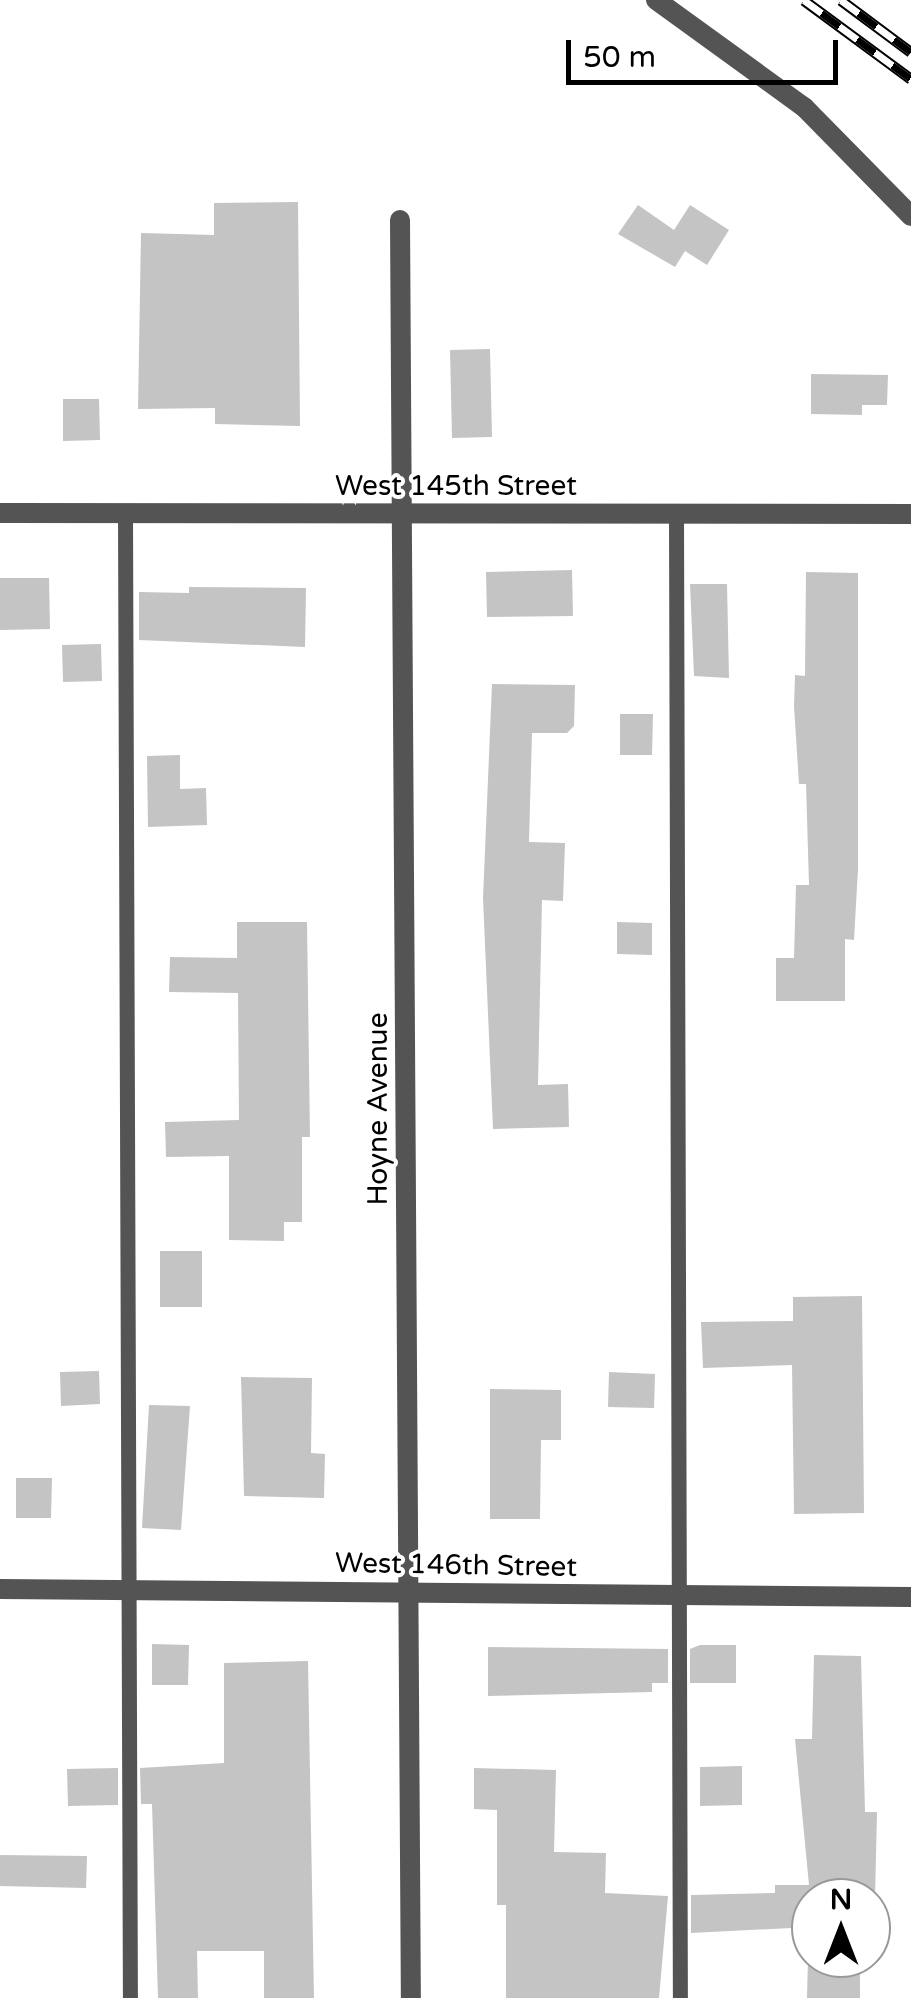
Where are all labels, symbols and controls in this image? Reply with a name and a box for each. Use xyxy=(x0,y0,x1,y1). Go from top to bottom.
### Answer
scale bar xyxy=(571,20,844,82)
text: 50 m xyxy=(583,39,656,76)
street label: West 145th Street xyxy=(335,469,577,503)
street label: Hoyne Avenue xyxy=(361,1012,395,1206)
street label: West 146th Street xyxy=(335,1546,577,1584)
north arrow xyxy=(791,1878,891,1978)
text: N xyxy=(830,1883,852,1917)

